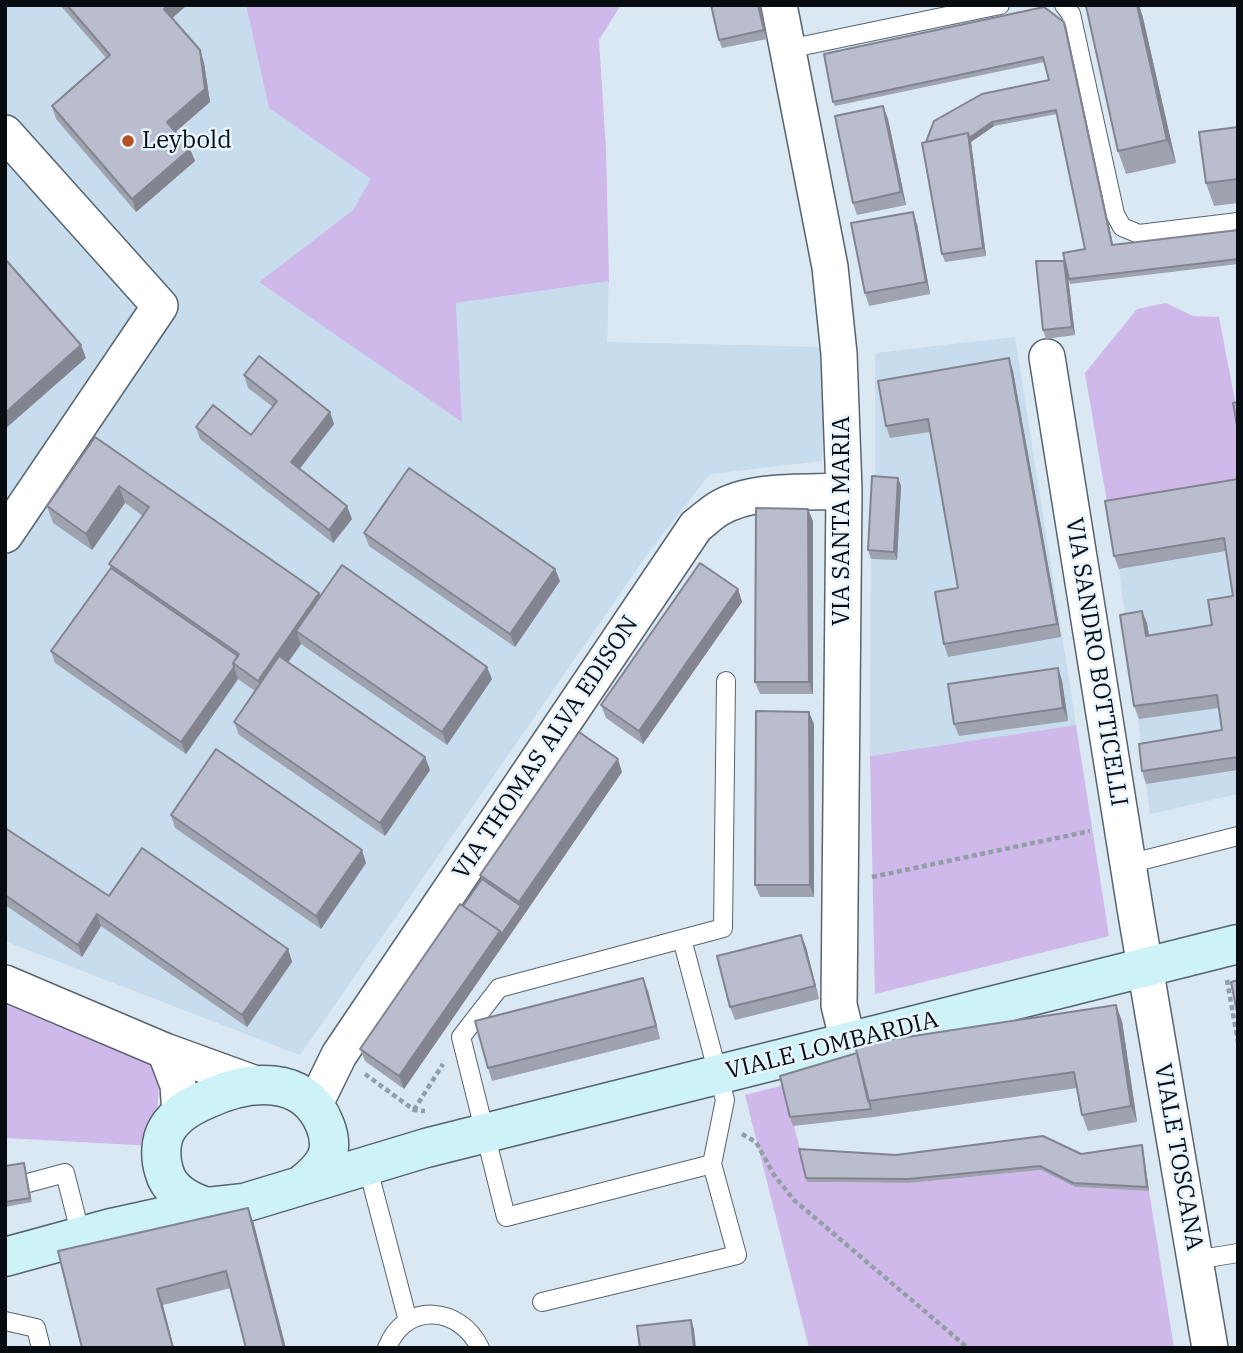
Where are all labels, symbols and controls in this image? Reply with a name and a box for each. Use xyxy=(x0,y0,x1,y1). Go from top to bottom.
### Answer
place label: Leybold xyxy=(142,127,232,155)
marker: Leybold xyxy=(120,133,136,149)
street label: VIA SANTA MARIA xyxy=(828,416,856,626)
street label: VIA SANDRO BOTTICELLI xyxy=(1059,516,1133,808)
street label: VIA THOMAS ALVA EDISON xyxy=(447,611,645,885)
street label: VIALE LOMBARDIA xyxy=(723,1006,941,1086)
street label: VIALE TOSCANA xyxy=(1147,1061,1209,1253)

